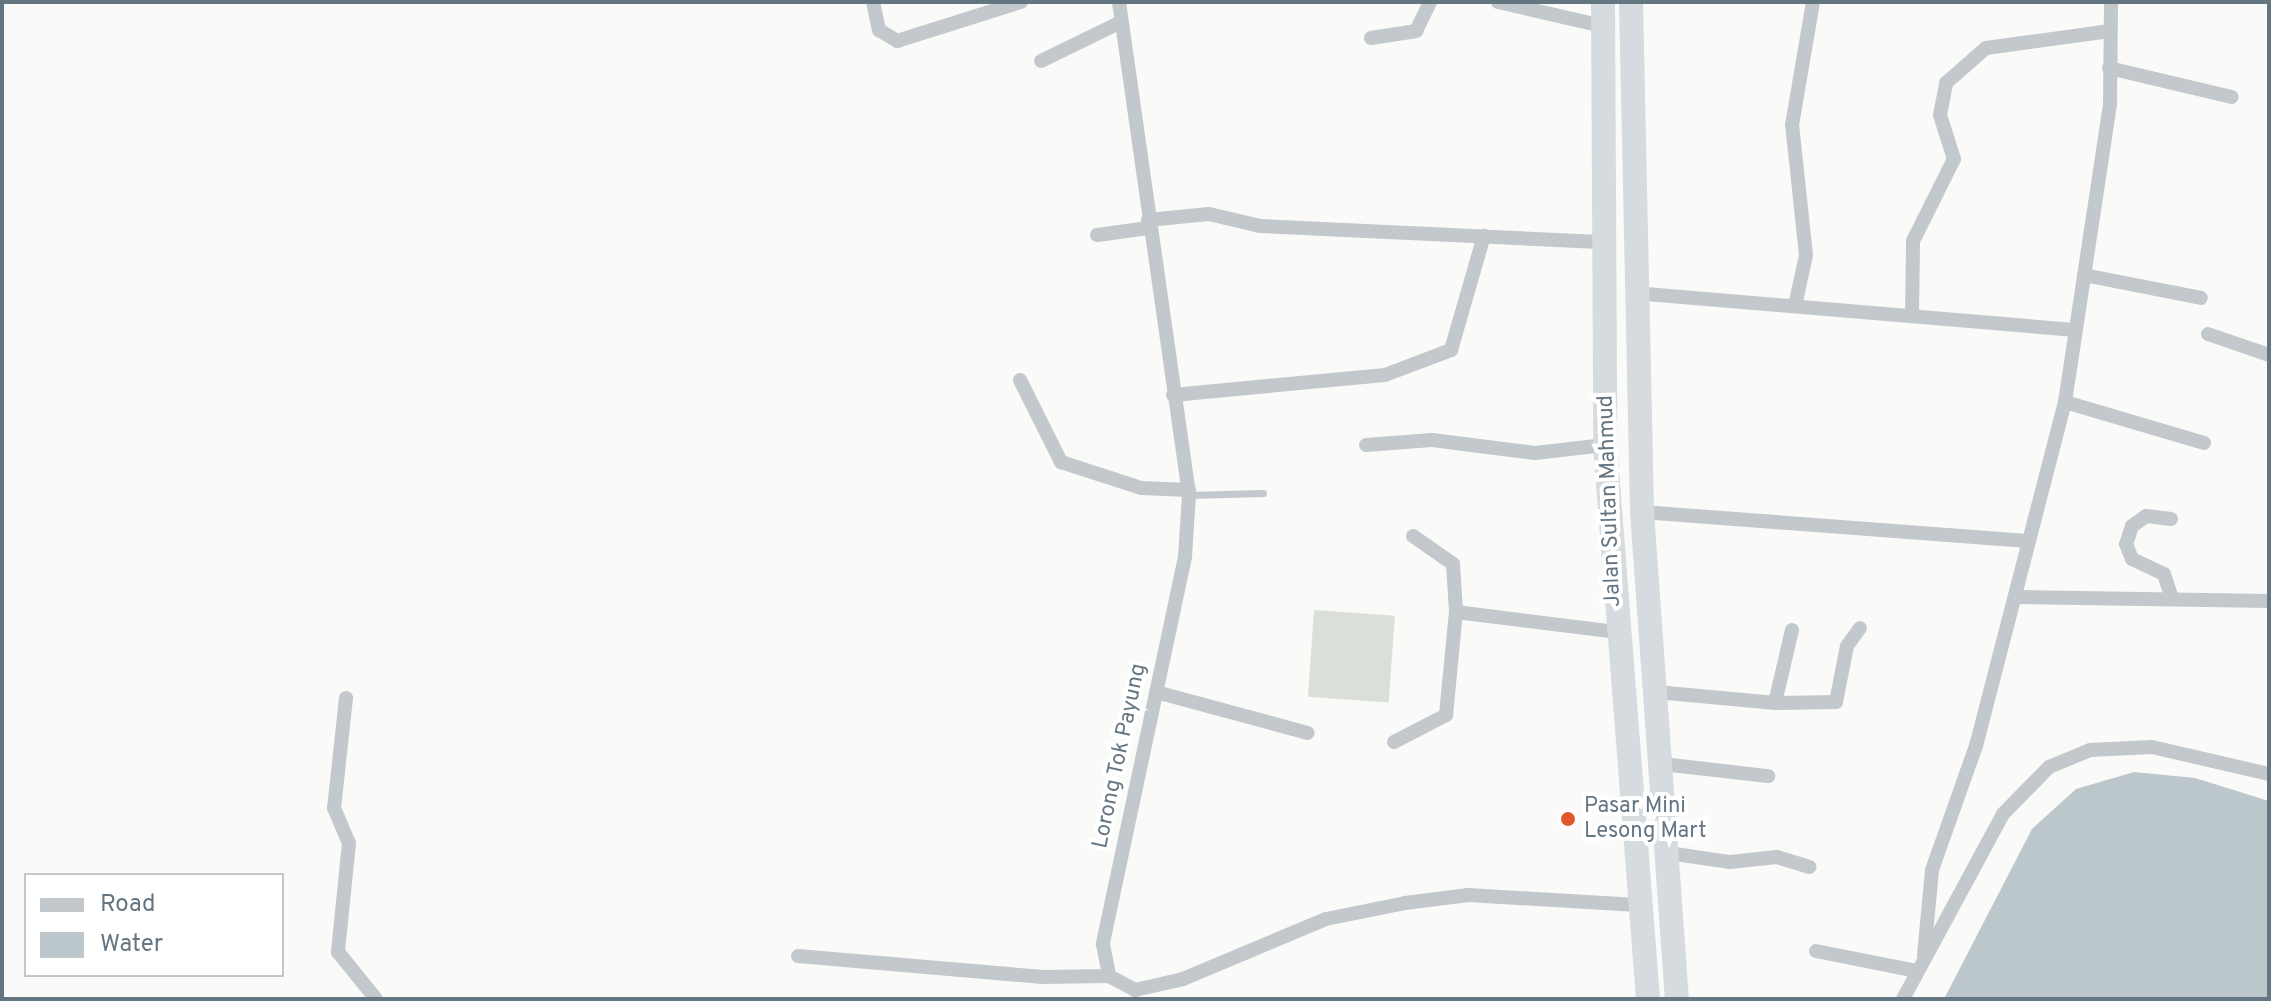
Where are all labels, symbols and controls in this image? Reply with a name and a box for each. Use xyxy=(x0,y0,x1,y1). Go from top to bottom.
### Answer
street label: Jalan Sultan Mahmud xyxy=(1593,395,1627,607)
street label: Lorong Tok Payung xyxy=(1087,661,1153,851)
place label: Pasar Mini Lesong Mart xyxy=(1584,793,1707,844)
marker: Pasar Mini Lesong Mart xyxy=(1559,810,1577,828)
legend xyxy=(24,873,284,977)
text: Road xyxy=(100,890,156,920)
text: Water xyxy=(100,930,163,960)

